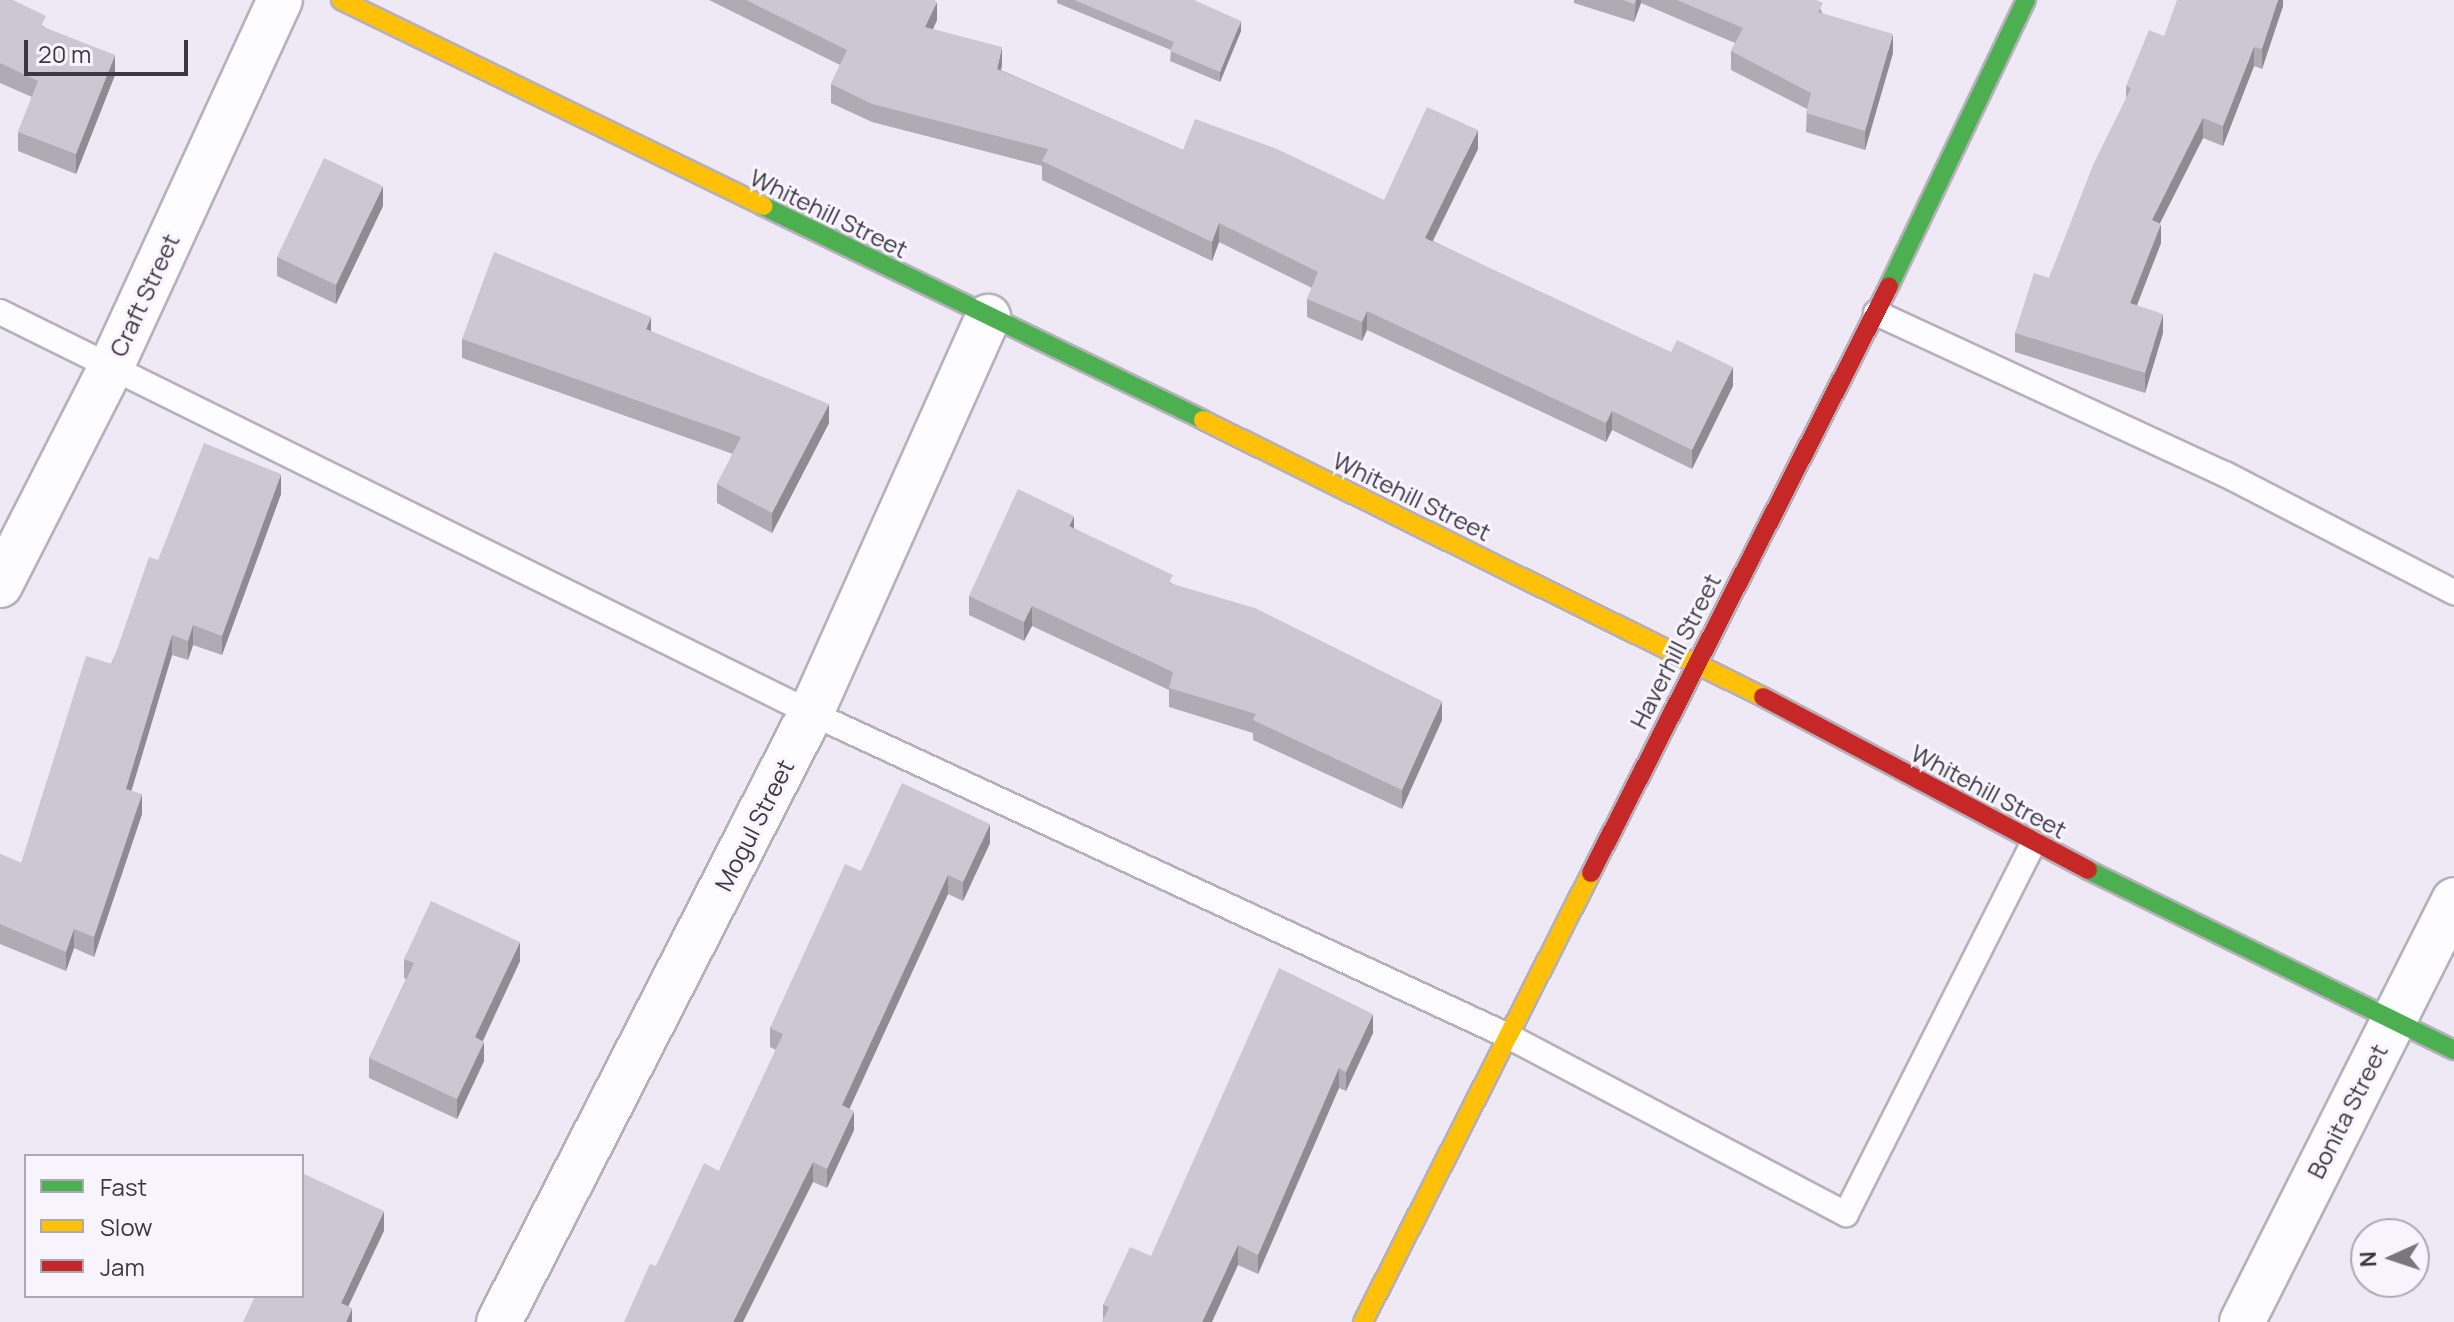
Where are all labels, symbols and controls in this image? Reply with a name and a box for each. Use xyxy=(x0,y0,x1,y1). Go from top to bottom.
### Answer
scale bar xyxy=(28,24,192,74)
text: 20 m xyxy=(38,37,91,70)
street label: Whitehill Street xyxy=(745,162,913,264)
street label: Craft Street xyxy=(103,229,185,361)
street label: Whitehill Street xyxy=(1328,445,1496,547)
street label: Haverhill Street xyxy=(1624,569,1726,733)
street label: Whitehill Street xyxy=(1906,738,2072,844)
street label: Mogul Street xyxy=(709,754,799,896)
street label: Bonita Street xyxy=(2301,1039,2393,1183)
legend xyxy=(24,1154,304,1298)
text: Fast xyxy=(100,1170,147,1203)
text: Slow xyxy=(100,1210,153,1243)
north arrow xyxy=(2350,1218,2430,1298)
text: Jam xyxy=(100,1250,145,1283)
text: N xyxy=(2353,1250,2383,1268)

